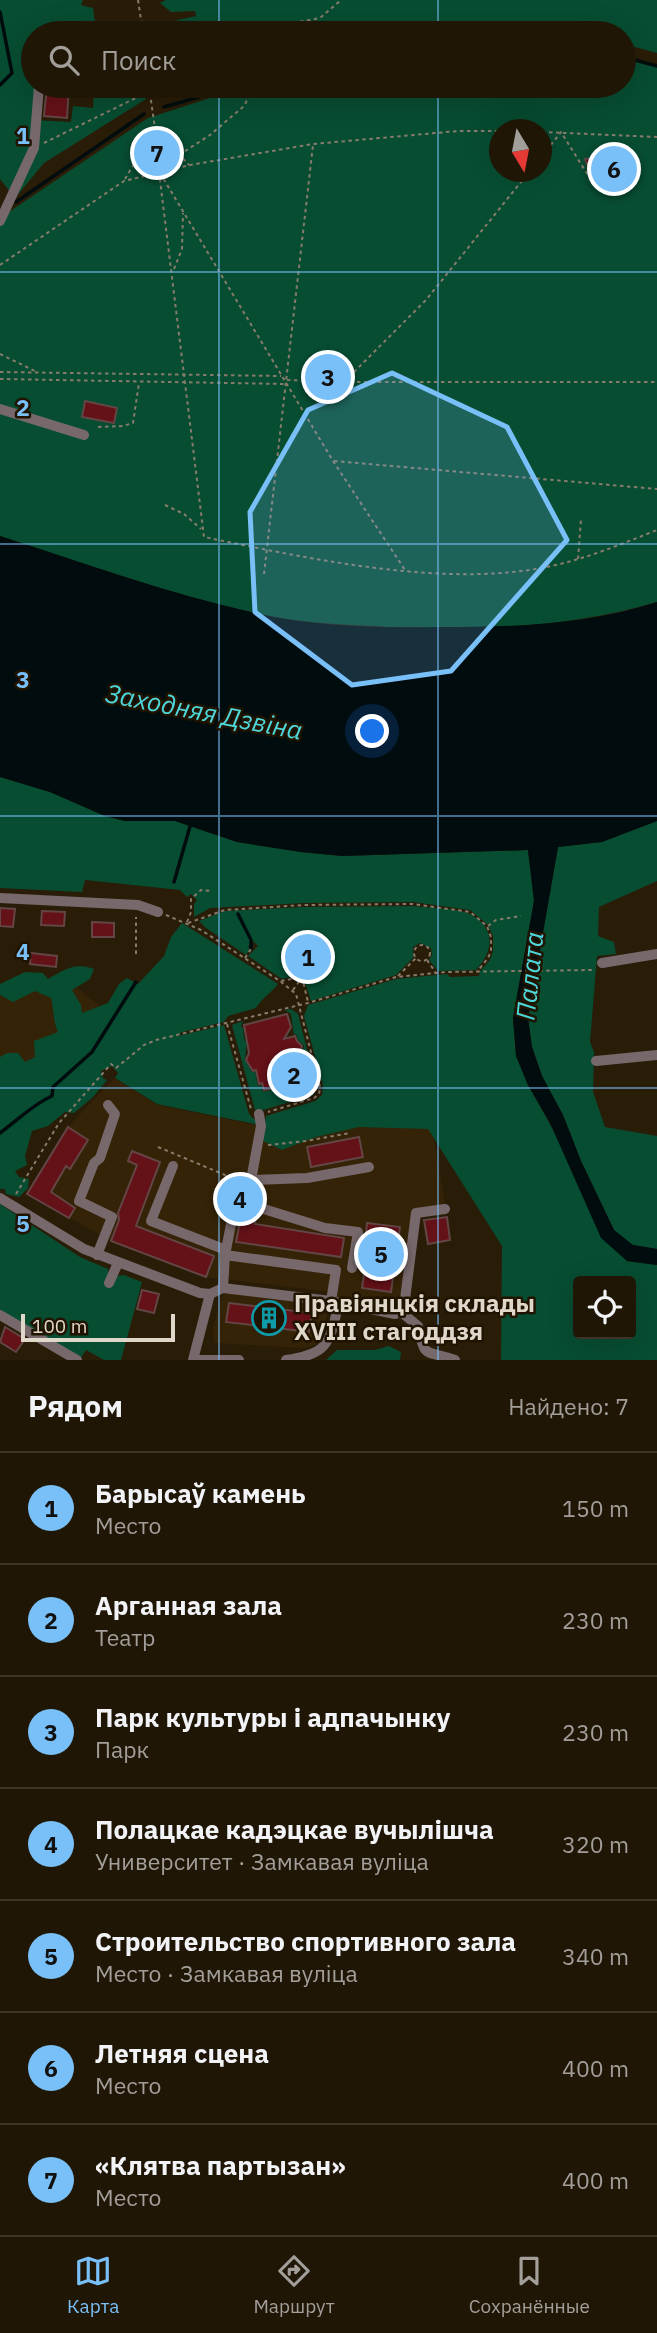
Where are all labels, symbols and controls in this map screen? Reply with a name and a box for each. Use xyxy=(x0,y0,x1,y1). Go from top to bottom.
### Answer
search box xyxy=(21,21,636,98)
icon: search xyxy=(45,41,83,79)
text: Поиск xyxy=(101,43,176,77)
north arrow xyxy=(489,119,552,182)
text: 1 xyxy=(16,120,30,150)
pin: 7 xyxy=(134,127,180,179)
pin: 6 xyxy=(591,143,637,195)
pin: 3 xyxy=(305,351,351,403)
text: 2 xyxy=(16,392,30,422)
text: 3 xyxy=(16,664,30,694)
water label: Заходняя Дзвіна xyxy=(103,675,306,747)
your location xyxy=(355,714,389,748)
water label: Палата xyxy=(507,930,551,1022)
pin: 1 xyxy=(285,931,331,983)
text: 4 xyxy=(16,936,30,966)
pin: 2 xyxy=(271,1049,317,1101)
pin: 4 xyxy=(217,1173,263,1225)
text: 5 xyxy=(16,1208,30,1238)
pin: 5 xyxy=(358,1228,404,1280)
map controls xyxy=(573,1276,636,1339)
button: locate xyxy=(573,1276,636,1339)
place label: Правіянцкія склады XVIII стагоддзя xyxy=(294,1287,535,1347)
building icon: Правіянцкія склады XVIII стагоддзя xyxy=(250,1299,288,1337)
scale bar xyxy=(21,1311,175,1343)
text: 100 m xyxy=(32,1314,87,1338)
text: Рядом xyxy=(28,1386,123,1425)
text: Найдено: 7 xyxy=(508,1391,629,1421)
text: Барысаў камень xyxy=(95,1476,306,1510)
text: 1 xyxy=(44,1493,58,1523)
text: 150 m xyxy=(562,1493,629,1523)
text: Место xyxy=(95,1510,161,1540)
text: Арганная зала xyxy=(95,1588,282,1622)
text: 2 xyxy=(44,1605,58,1635)
text: 230 m xyxy=(562,1605,629,1635)
text: Театр xyxy=(95,1622,155,1652)
text: Парк культуры і адпачынку xyxy=(95,1700,450,1734)
text: 3 xyxy=(44,1717,58,1747)
text: 230 m xyxy=(562,1717,629,1747)
text: Парк xyxy=(95,1734,149,1764)
text: Полацкае кадэцкае вучылішча xyxy=(95,1812,494,1846)
text: 4 xyxy=(44,1829,58,1859)
text: 320 m xyxy=(562,1829,629,1859)
text: Университет · Замкавая вуліца xyxy=(95,1846,429,1876)
text: Строительство спортивного зала xyxy=(95,1924,516,1958)
text: 5 xyxy=(44,1941,58,1971)
text: 340 m xyxy=(562,1941,629,1971)
text: Место · Замкавая вуліца xyxy=(95,1958,358,1988)
text: Летняя сцена xyxy=(95,2036,269,2070)
text: 6 xyxy=(44,2053,58,2083)
text: 400 m xyxy=(562,2053,629,2083)
text: Место xyxy=(95,2070,161,2100)
text: «Клятва партызан» xyxy=(95,2148,346,2182)
text: 7 xyxy=(44,2165,58,2195)
text: 400 m xyxy=(562,2165,629,2195)
text: Место xyxy=(95,2182,161,2212)
tab: Карта xyxy=(67,2252,119,2318)
tab: Маршрут xyxy=(253,2252,335,2318)
tab: Сохранённые xyxy=(469,2252,590,2318)

